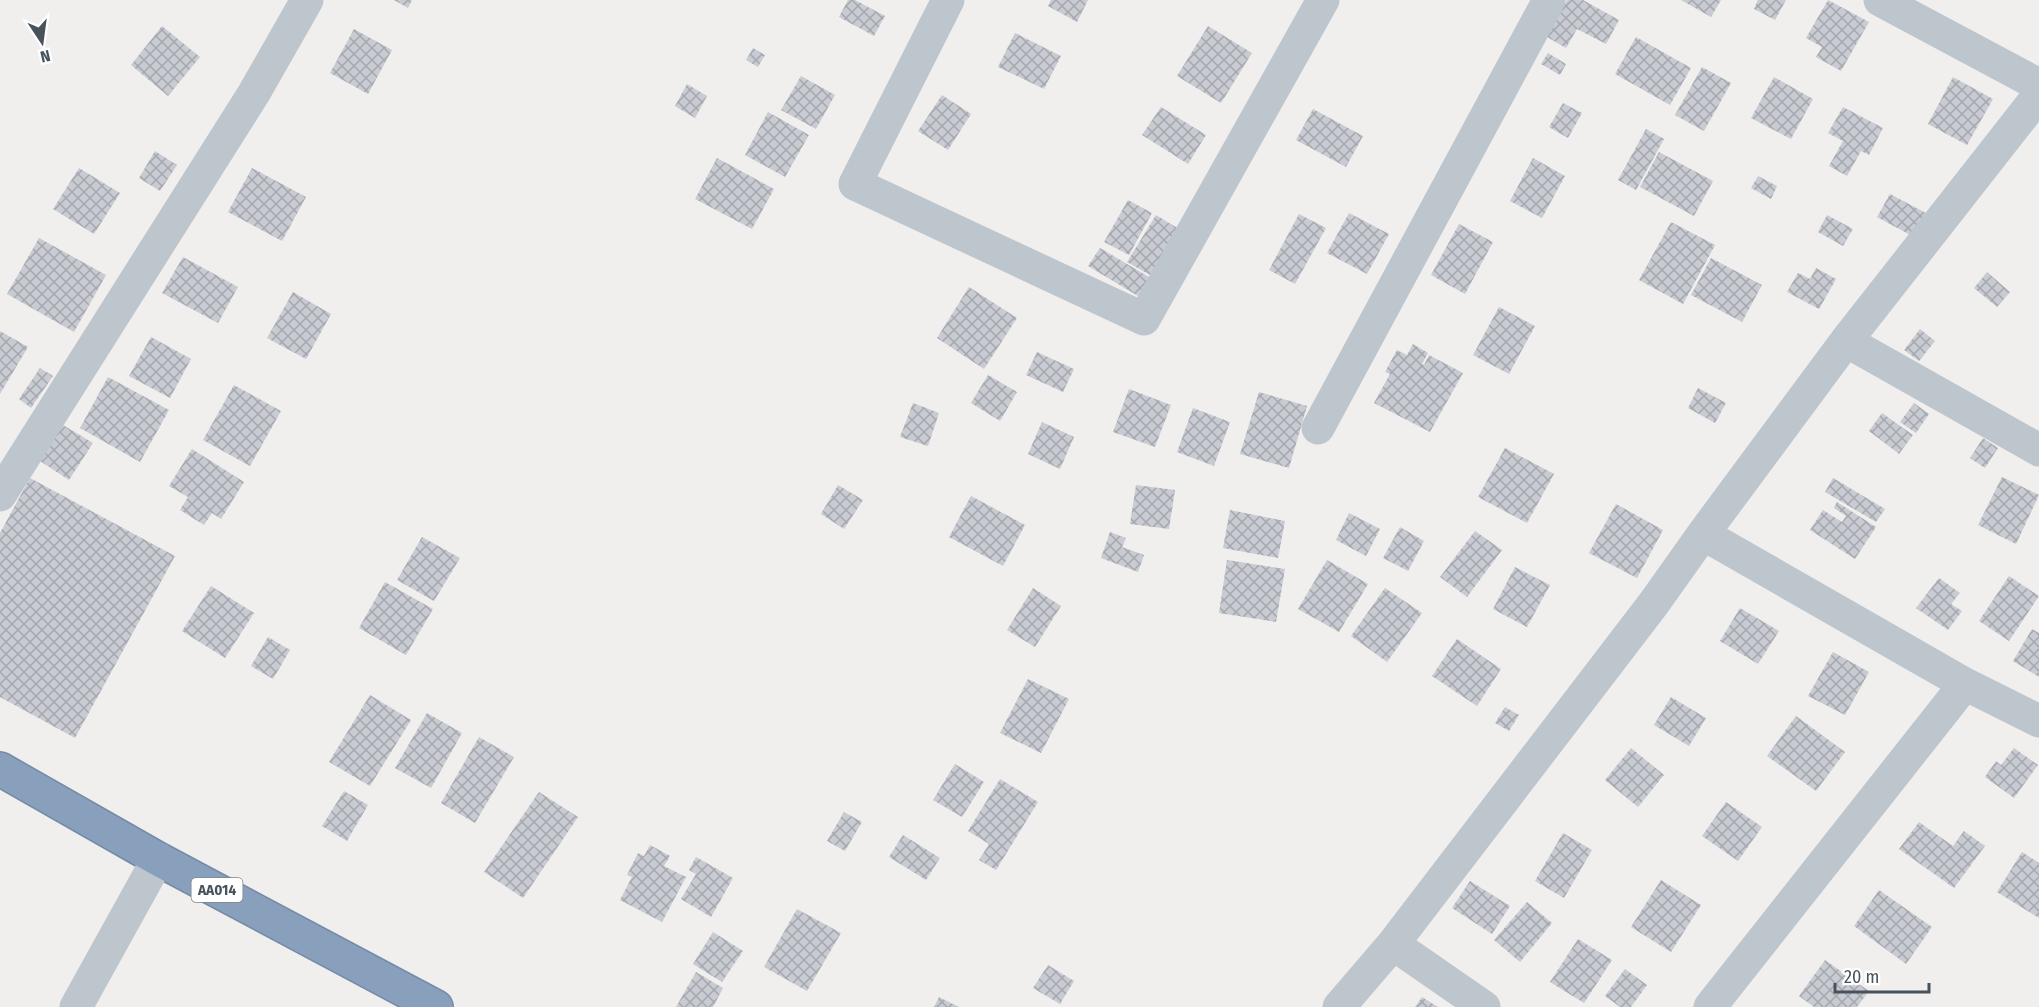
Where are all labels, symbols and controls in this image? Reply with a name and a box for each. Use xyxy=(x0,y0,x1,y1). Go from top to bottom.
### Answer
north arrow xyxy=(12,12,72,72)
text: N xyxy=(38,46,52,66)
road number: AA014 xyxy=(192,878,242,902)
scale bar xyxy=(1835,956,1930,994)
text: 20 m xyxy=(1844,966,1879,988)

